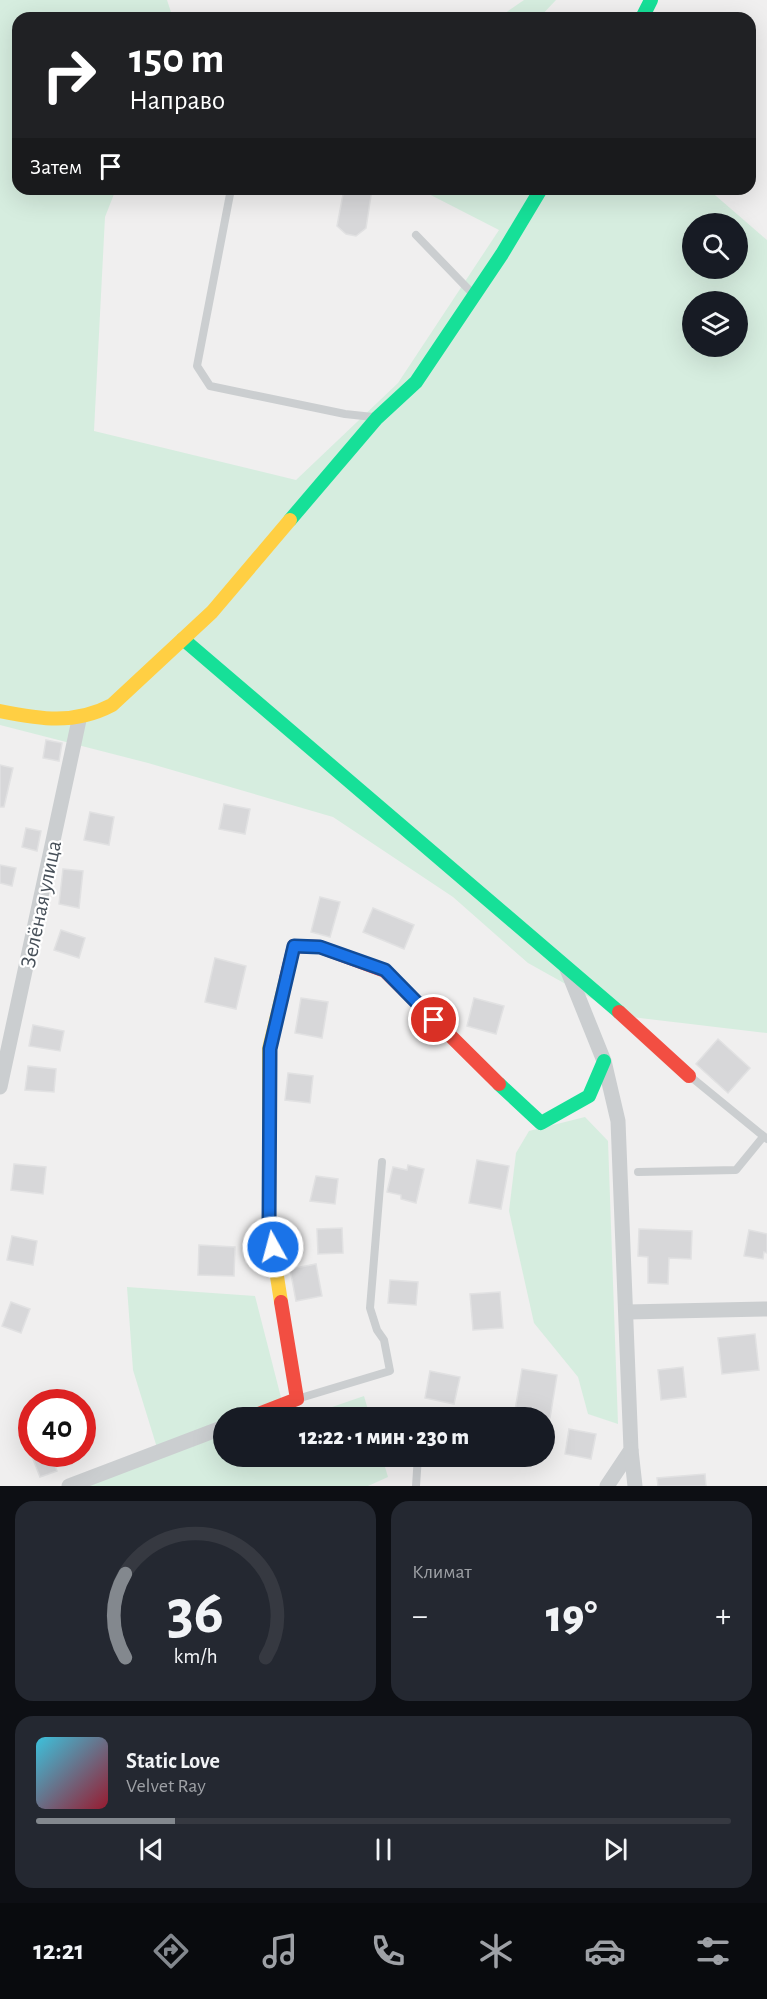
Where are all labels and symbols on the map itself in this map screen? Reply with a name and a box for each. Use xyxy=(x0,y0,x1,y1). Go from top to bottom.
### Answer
street label: Зелёная улица xyxy=(17,839,65,970)
pin xyxy=(408,994,459,1045)
position arrow xyxy=(241,1215,305,1279)
speed limit sign: 40 xyxy=(18,1389,96,1467)

